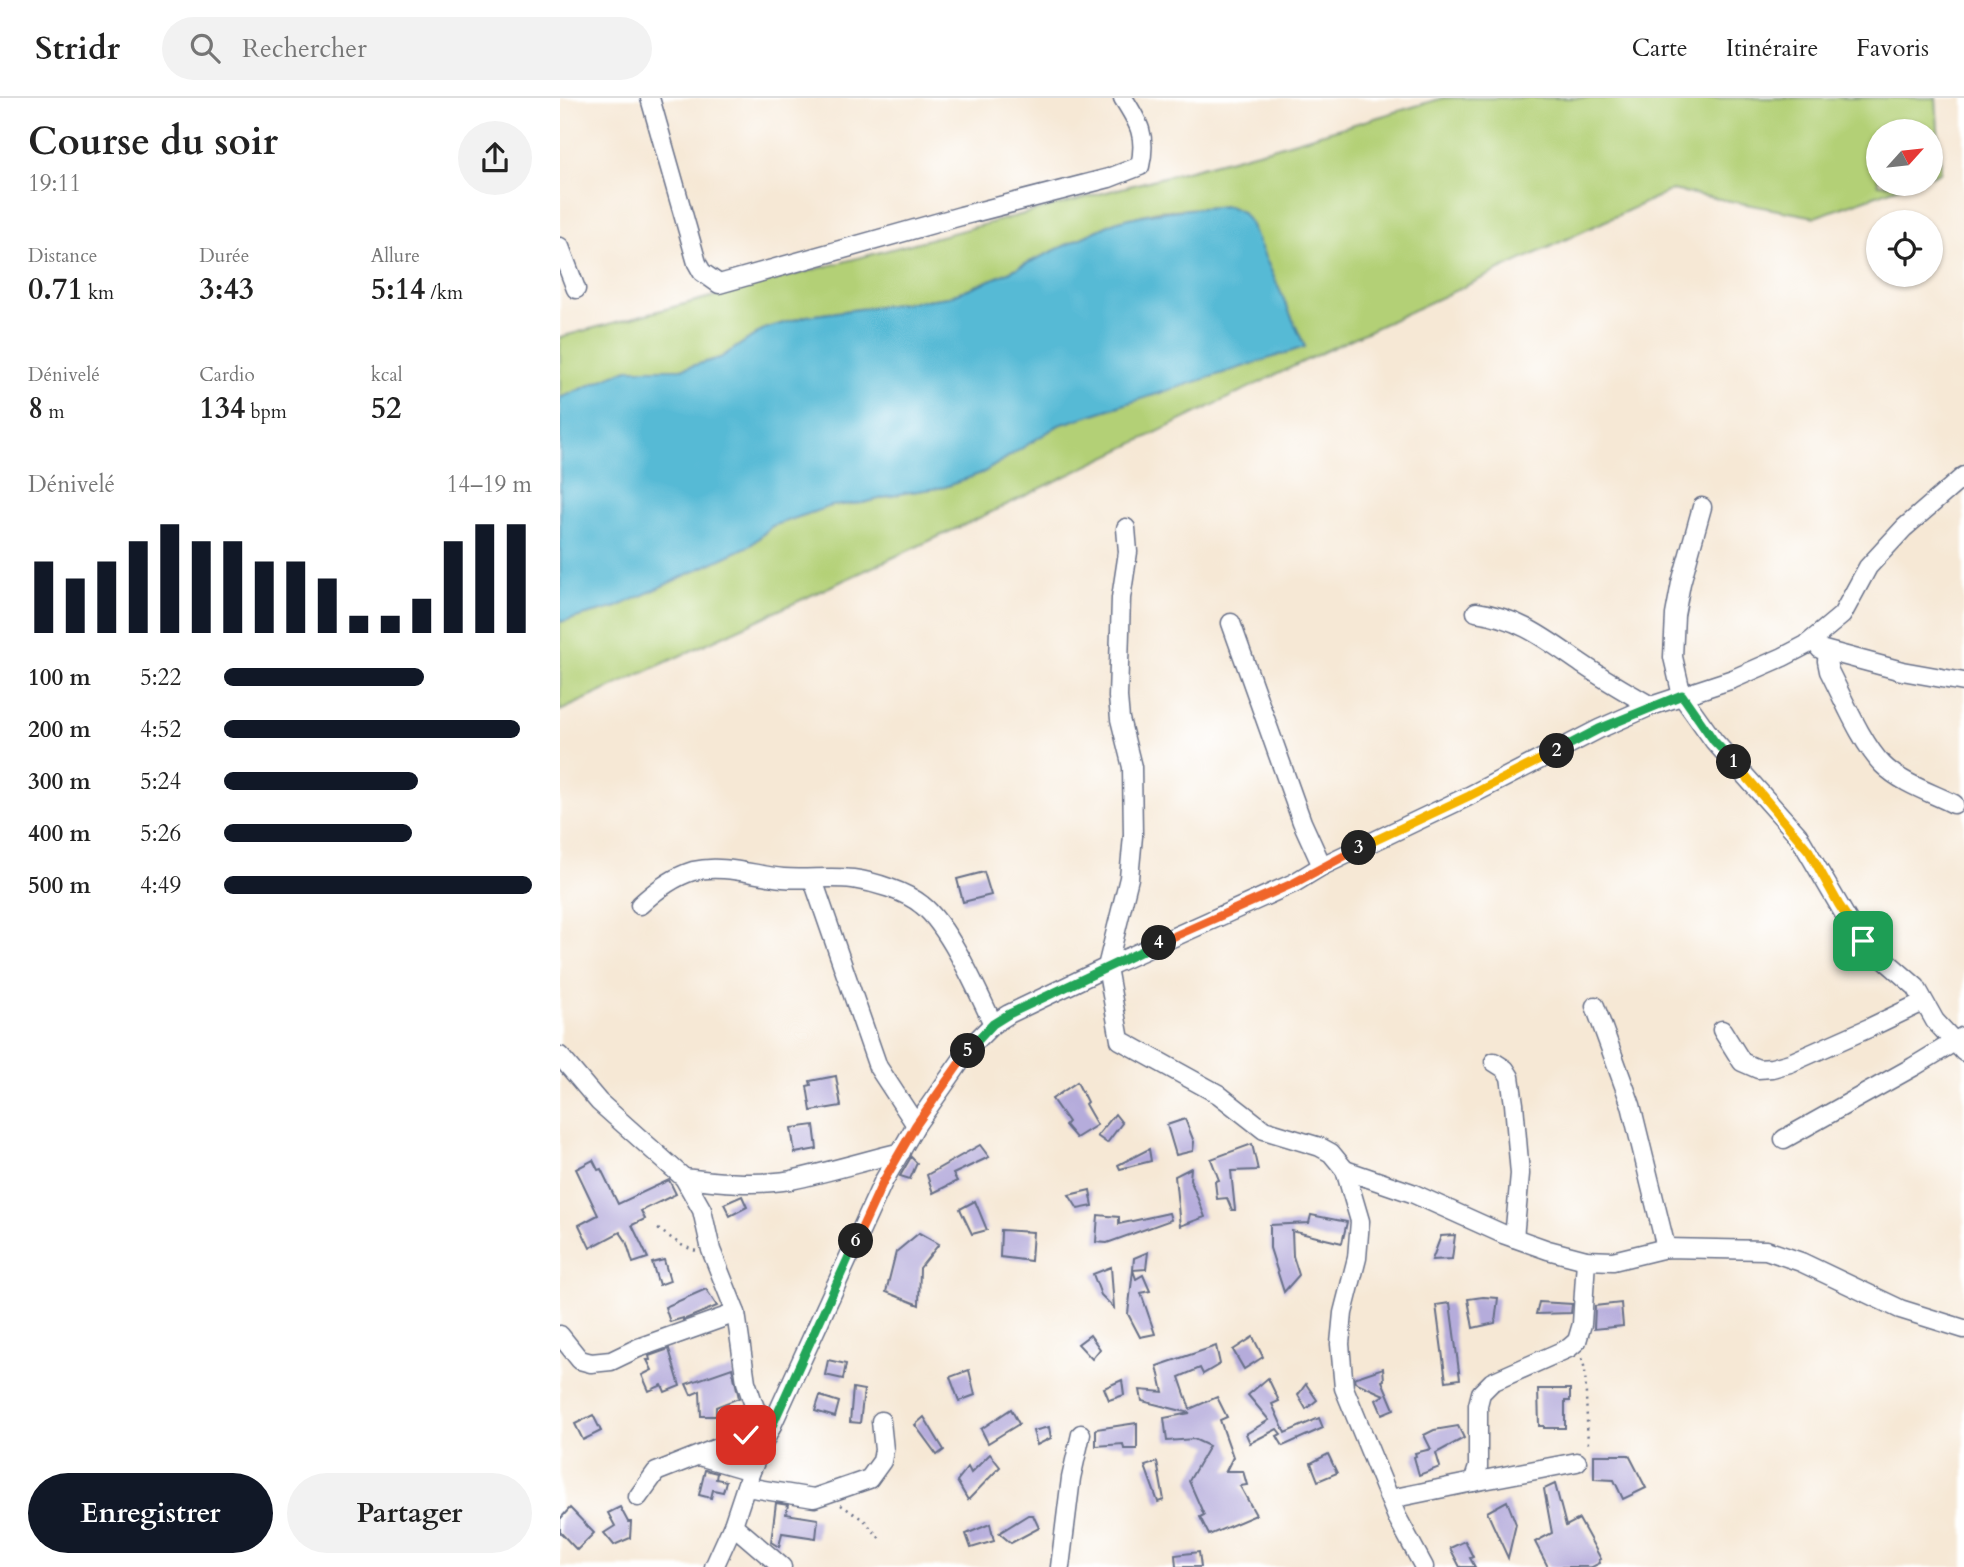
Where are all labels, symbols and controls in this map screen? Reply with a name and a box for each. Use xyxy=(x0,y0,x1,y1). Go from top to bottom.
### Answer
search box xyxy=(162,17,652,80)
text: Stridr xyxy=(35,26,120,71)
icon: search xyxy=(186,29,224,67)
text: Rechercher xyxy=(242,31,367,66)
text: Carte xyxy=(1632,32,1688,65)
text: Itinéraire xyxy=(1726,32,1818,65)
text: Favoris xyxy=(1856,32,1929,65)
text: Course du soir xyxy=(28,116,278,168)
north arrow xyxy=(1866,119,1942,196)
map controls xyxy=(1866,119,1943,287)
button: share xyxy=(458,121,532,195)
text: 19:11 xyxy=(28,168,81,199)
button: locate xyxy=(1866,210,1943,287)
text: Distance xyxy=(28,243,97,269)
text: Durée xyxy=(199,243,249,269)
text: Allure xyxy=(371,243,420,269)
text: 0.71 xyxy=(28,269,83,310)
text: 3:43 xyxy=(199,269,254,310)
text: 5:14 xyxy=(371,269,425,310)
text: km xyxy=(83,280,114,306)
text: /km xyxy=(425,280,463,306)
text: Dénivelé xyxy=(28,362,100,388)
text: Cardio xyxy=(199,362,255,388)
text: kcal xyxy=(371,362,403,388)
text: 8 xyxy=(28,388,43,429)
text: 134 xyxy=(199,388,245,429)
text: 52 xyxy=(371,388,401,429)
text: m xyxy=(43,399,65,425)
text: bpm xyxy=(245,399,287,425)
text: Dénivelé xyxy=(28,469,115,500)
text: 14–19 m xyxy=(447,469,532,500)
text: 100 m xyxy=(28,662,91,693)
text: 5:22 xyxy=(140,662,181,693)
text: 200 m xyxy=(28,714,91,745)
text: 4:52 xyxy=(140,714,181,745)
pin: 2 xyxy=(1539,734,1574,768)
text: 2 xyxy=(1552,737,1561,763)
pin: 1 xyxy=(1716,744,1752,780)
text: 1 xyxy=(1729,748,1738,774)
text: 300 m xyxy=(28,766,91,797)
text: 5:24 xyxy=(140,766,181,797)
text: 400 m xyxy=(28,818,91,849)
text: 5:26 xyxy=(140,818,181,849)
pin: 3 xyxy=(1342,830,1376,866)
text: 3 xyxy=(1354,834,1363,860)
text: 500 m xyxy=(28,870,91,901)
text: 4:49 xyxy=(140,870,181,901)
pin xyxy=(1833,911,1893,971)
icon: arrive xyxy=(1844,922,1882,960)
pin: 4 xyxy=(1142,926,1176,960)
text: 4 xyxy=(1154,929,1163,955)
pin: 5 xyxy=(950,1034,986,1068)
text: 5 xyxy=(963,1037,972,1063)
pin: 6 xyxy=(838,1224,874,1258)
text: 6 xyxy=(851,1227,860,1253)
pin xyxy=(716,1405,776,1465)
icon: check xyxy=(727,1416,765,1454)
button: Enregistrer xyxy=(28,1473,273,1553)
button: Partager xyxy=(287,1473,532,1553)

